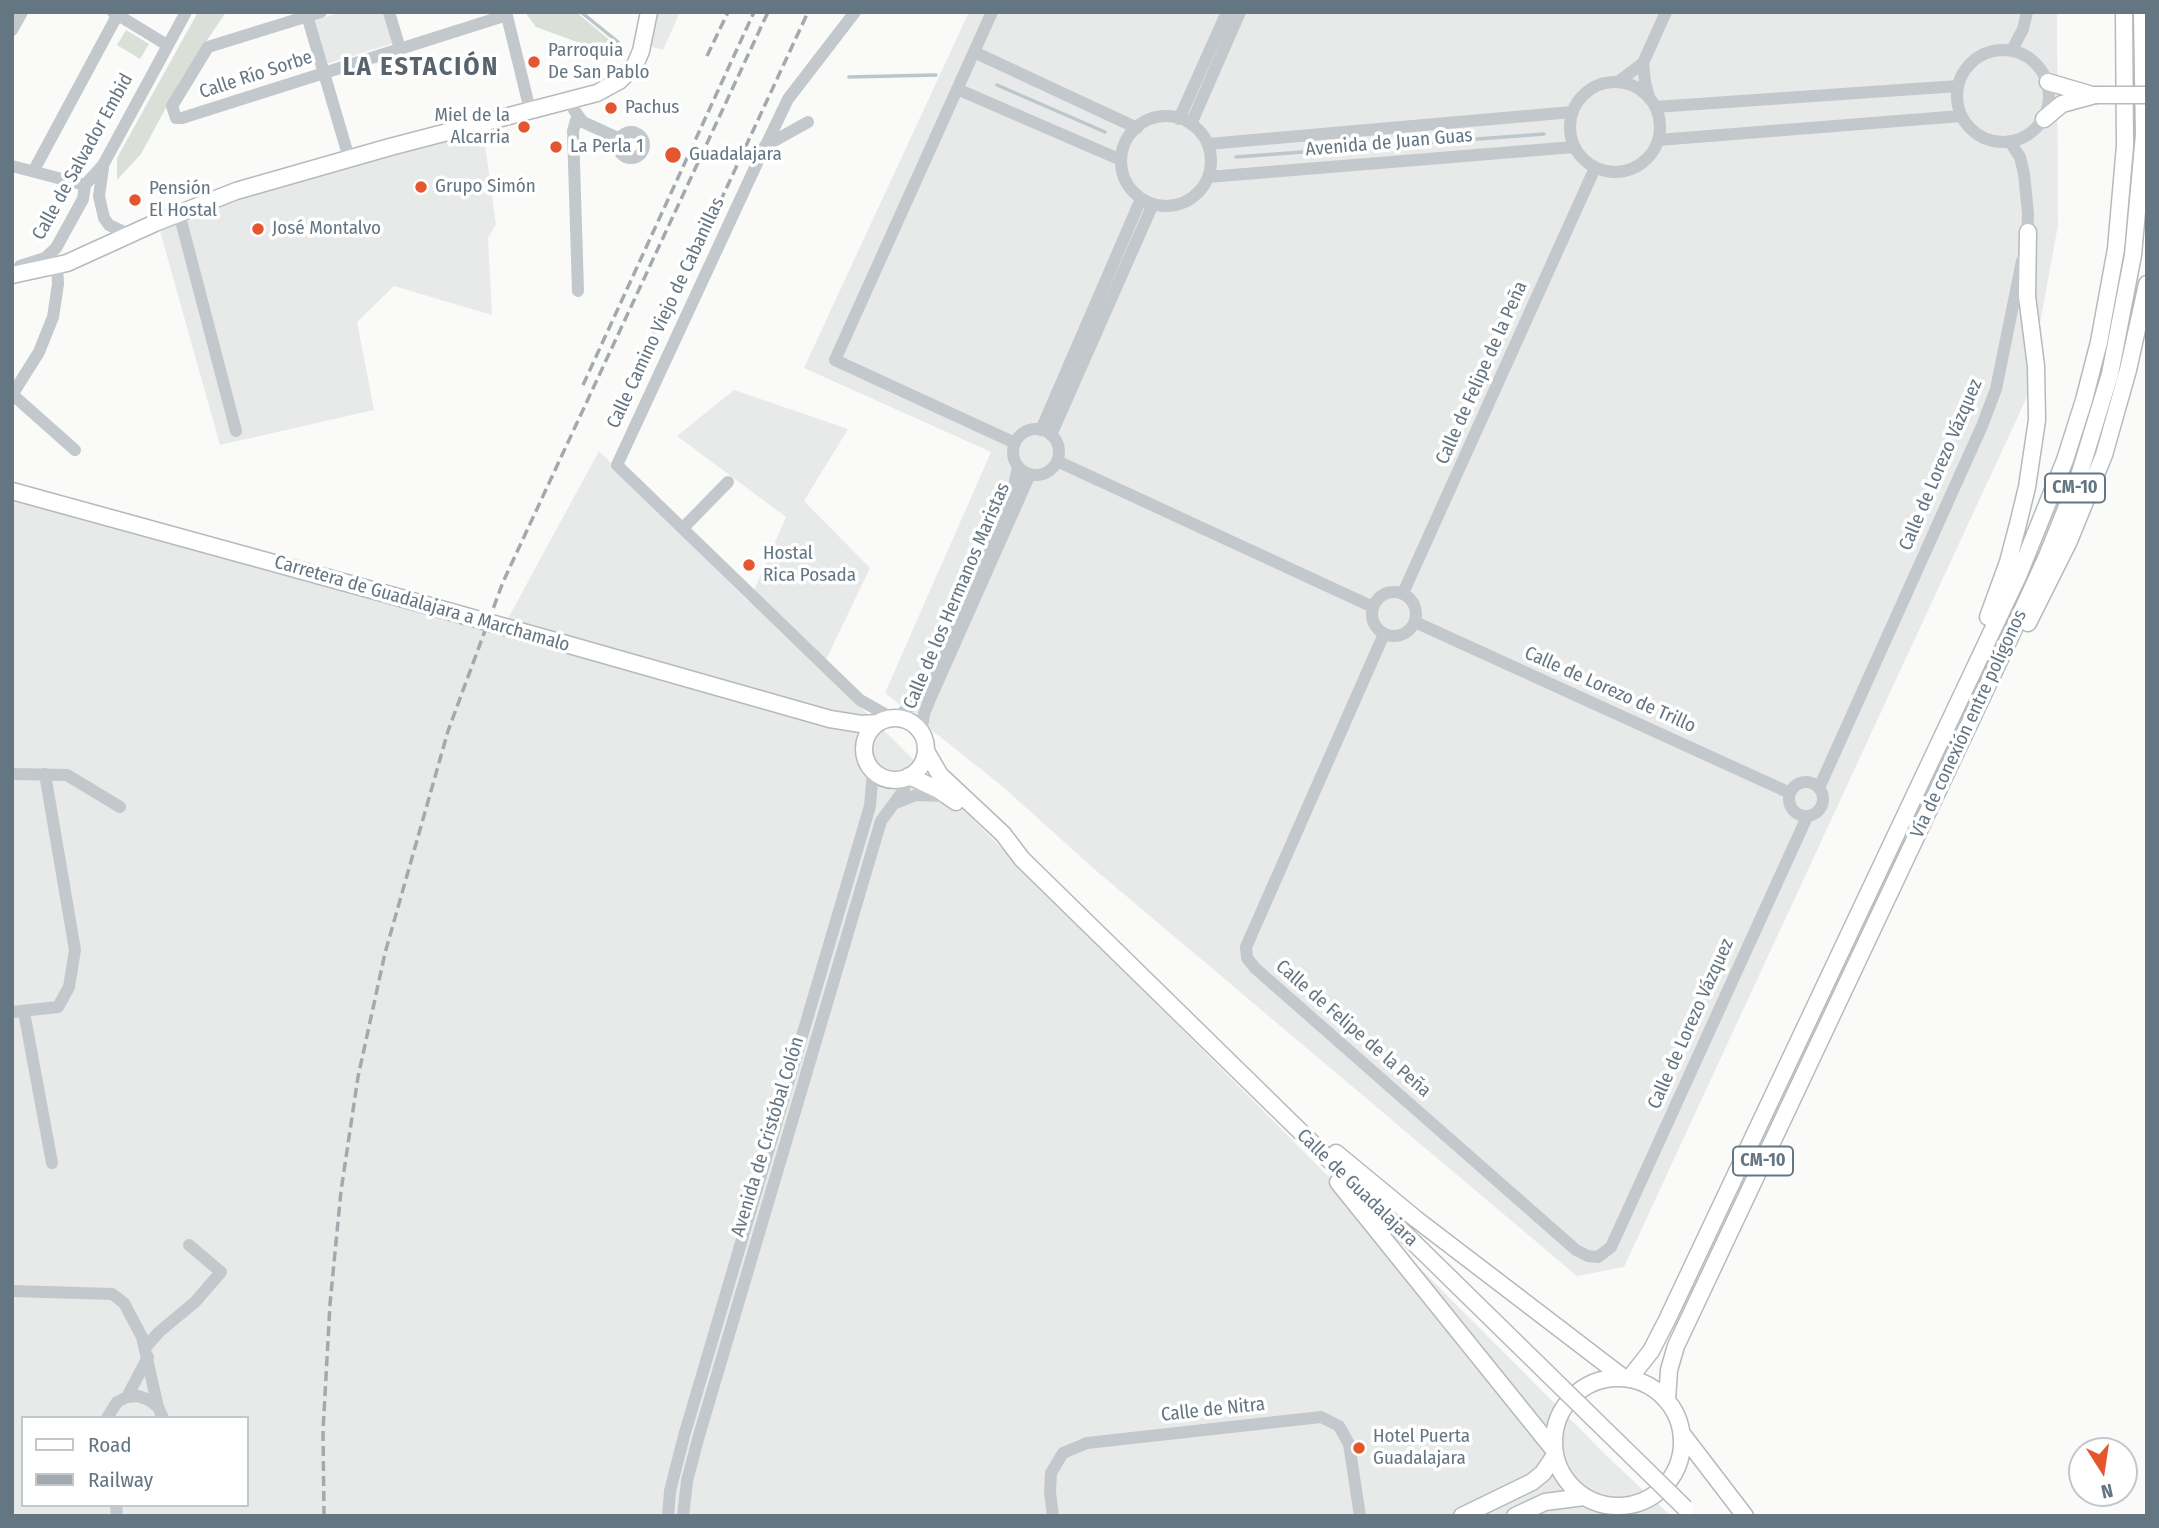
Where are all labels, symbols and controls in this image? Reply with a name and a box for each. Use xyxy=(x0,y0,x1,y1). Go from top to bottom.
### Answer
place label: Parroquia De San Pablo xyxy=(548,40,649,84)
street label: Calle Río Sorbe xyxy=(197,46,315,104)
district label: LA ESTACIÓN xyxy=(344,52,498,84)
marker: Parroquia De San Pablo xyxy=(526,54,542,70)
street label: Calle de Salvador Embid xyxy=(28,70,138,244)
place label: Pachus xyxy=(625,97,679,119)
marker: Pachus xyxy=(603,100,619,116)
place label: Miel de la Alcarria xyxy=(435,105,510,149)
marker: Miel de la Alcarria xyxy=(516,119,532,135)
street label: Avenida de Juan Guas xyxy=(1305,124,1473,162)
place label: La Perla 1 xyxy=(570,136,644,158)
marker: La Perla 1 xyxy=(548,139,564,155)
place label: Guadalajara xyxy=(689,144,782,166)
marker: Guadalajara xyxy=(663,145,683,165)
place label: Grupo Simón xyxy=(435,176,536,198)
place label: Pensión El Hostal xyxy=(149,178,217,222)
marker: Grupo Simón xyxy=(413,179,429,195)
marker: Pensión El Hostal xyxy=(127,192,143,208)
street label: Calle Camino Viejo de Cabanillas xyxy=(602,194,730,432)
place label: José Montalvo xyxy=(272,218,381,240)
marker: José Montalvo xyxy=(250,221,266,237)
street label: Calle de Felipe de la Peña xyxy=(1431,278,1533,468)
street label: Calle de Lorezo Vázquez xyxy=(1895,376,1987,554)
road number: CM-10 xyxy=(2045,474,2105,502)
street label: Calle de los Hermanos Maristas xyxy=(899,479,1015,713)
place label: Hostal Rica Posada xyxy=(763,543,856,587)
street label: Carretera de Guadalajara a Marchamalo xyxy=(272,551,572,657)
marker: Hostal Rica Posada xyxy=(741,557,757,573)
street label: Vía de conexión entre polígonos xyxy=(1906,606,2032,842)
street label: Calle de Lorezo de Trillo xyxy=(1521,642,1699,738)
street label: Calle de Lorezo Vázquez xyxy=(1643,935,1739,1113)
street label: Calle de Felipe de la Peña xyxy=(1271,955,1435,1103)
street label: Avenida de Cristóbal Colón xyxy=(727,1034,809,1240)
street label: Calle de Guadalajara xyxy=(1292,1124,1422,1252)
road number: CM-10 xyxy=(1733,1146,1793,1176)
street label: Calle de Nitra xyxy=(1160,1393,1266,1427)
legend xyxy=(21,1416,248,1507)
place label: Hotel Puerta Guadalajara xyxy=(1373,1426,1470,1470)
text: Road xyxy=(88,1432,132,1458)
north arrow xyxy=(2068,1437,2138,1507)
marker: Hotel Puerta Guadalajara xyxy=(1351,1440,1367,1456)
text: Railway xyxy=(88,1467,153,1493)
text: N xyxy=(2099,1479,2115,1504)

